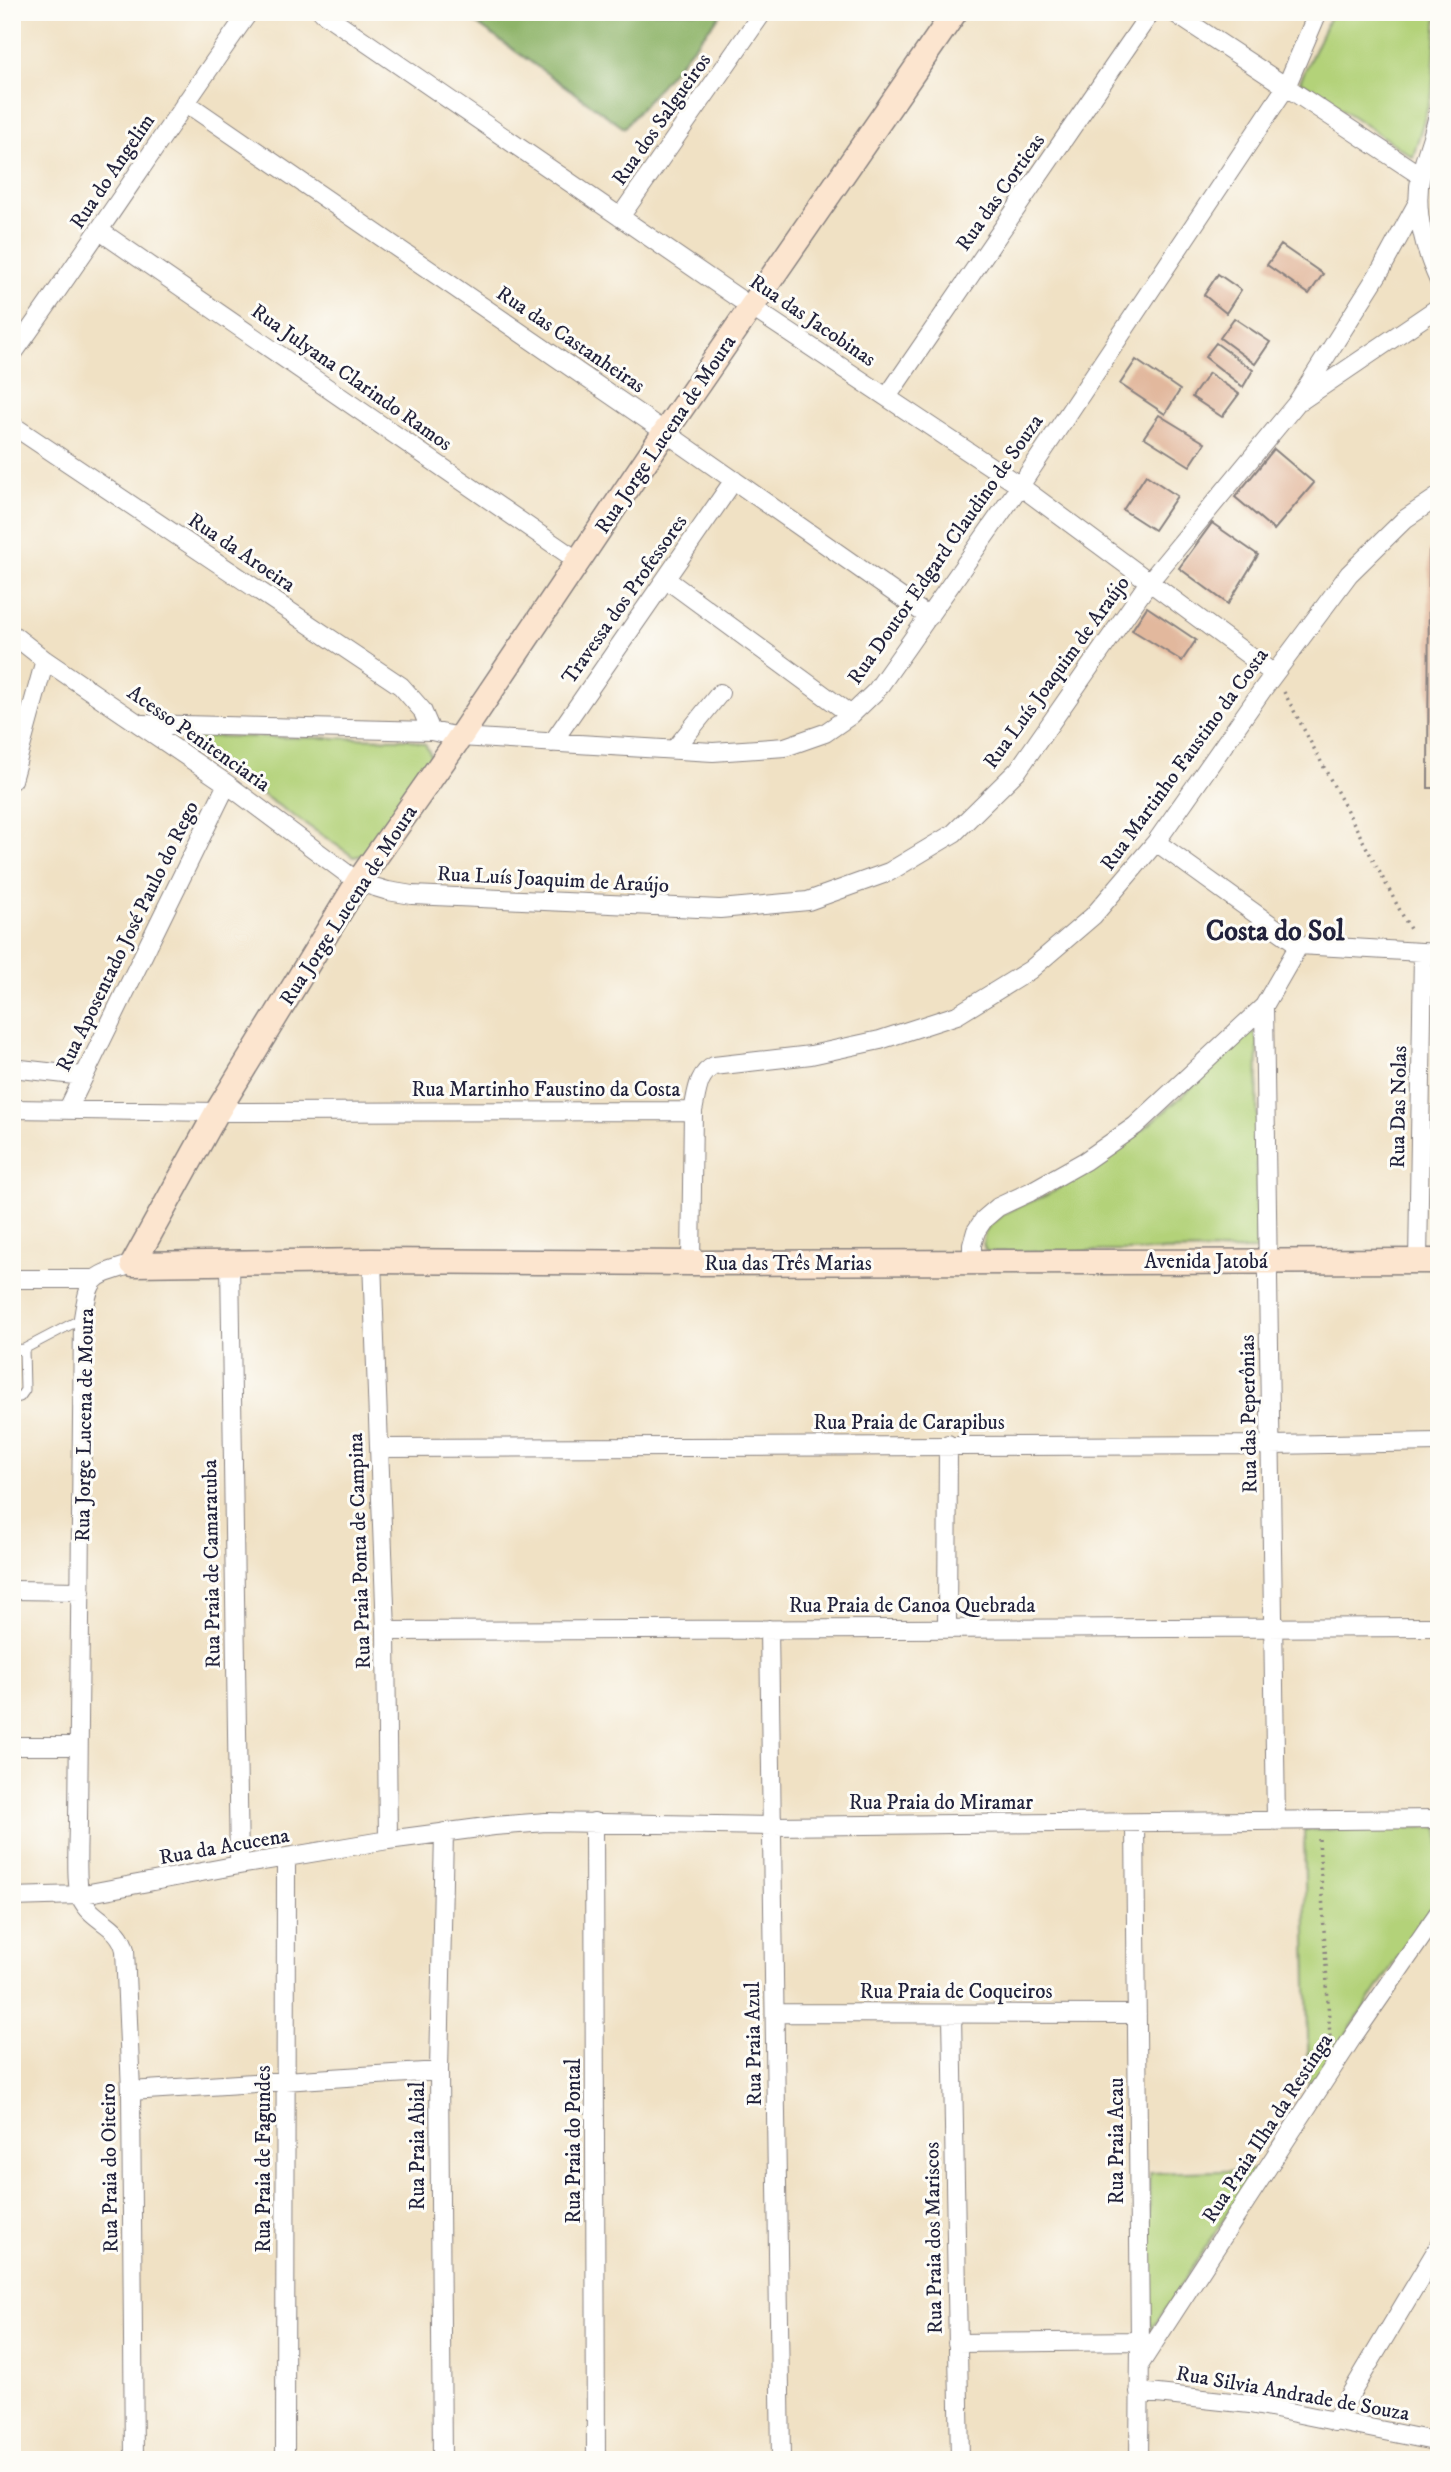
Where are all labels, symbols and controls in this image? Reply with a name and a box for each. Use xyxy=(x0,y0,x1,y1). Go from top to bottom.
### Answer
street label: Rua dos Salgueiros xyxy=(607,48,717,191)
street label: Rua do Angelim xyxy=(65,109,161,234)
street label: Rua das Corticas xyxy=(951,129,1051,256)
street label: Rua das Jacobinas xyxy=(744,269,881,373)
street label: Rua das Castanheiras xyxy=(491,280,650,399)
street label: Rua Julyana Clarindo Ramos xyxy=(246,299,457,457)
street label: Rua Jorge Lucena de Moura xyxy=(590,330,742,539)
street label: Rua Doutor Edgard Claudino de Souza xyxy=(842,409,1049,690)
street label: Rua da Aroeira xyxy=(183,507,300,598)
street label: Travessa dos Professores xyxy=(556,510,693,689)
street label: Rua Luís Joaquim de Araújo xyxy=(978,571,1136,774)
street label: Rua Martinho Faustino da Costa xyxy=(1095,643,1274,876)
street label: Acesso Penitenciaria xyxy=(122,680,275,798)
street label: Rua Aposentado José Paulo do Rego xyxy=(51,797,205,1076)
street label: Rua Jorge Lucena de Moura xyxy=(274,800,423,1011)
street label: Rua Luís Joaquim de Araújo xyxy=(436,861,670,899)
district label: Costa do Sol xyxy=(1206,914,1345,949)
street label: Rua Das Nolas xyxy=(1385,1045,1413,1169)
street label: Rua Martinho Faustino da Costa xyxy=(411,1077,681,1103)
street label: Avenida Jatobá xyxy=(1144,1249,1268,1275)
street label: Rua das Três Marias xyxy=(704,1251,872,1277)
street label: Rua Jorge Lucena de Moura xyxy=(70,1308,100,1542)
street label: Rua das Peperônias xyxy=(1235,1334,1263,1494)
street label: Rua Praia de Carapibus xyxy=(813,1410,1005,1436)
street label: Rua Praia Ponta de Campina xyxy=(343,1432,377,1670)
street label: Rua Praia de Camaratuba xyxy=(197,1459,227,1669)
street label: Rua Praia de Canoa Quebrada xyxy=(789,1593,1035,1619)
street label: Rua Praia do Miramar xyxy=(849,1790,1033,1816)
street label: Rua da Acucena xyxy=(157,1823,291,1871)
street label: Rua Praia de Coqueiros xyxy=(860,1979,1052,2005)
street label: Rua Praia Azul xyxy=(740,1981,768,2106)
street label: Rua Praia Ilha da Restinga xyxy=(1197,2029,1339,2228)
street label: Rua Praia do Pontal xyxy=(561,2058,587,2224)
street label: Rua Praia de Fagundes xyxy=(251,2065,277,2253)
street label: Rua Praia Acau xyxy=(1104,2078,1130,2204)
street label: Rua Praia Abial xyxy=(405,2081,431,2211)
street label: Rua Praia do Oiteiro xyxy=(96,2083,124,2253)
street label: Rua Praia dos Mariscos xyxy=(919,2142,949,2334)
street label: Rua Silvia Andrade de Souza xyxy=(1174,2361,1412,2427)

